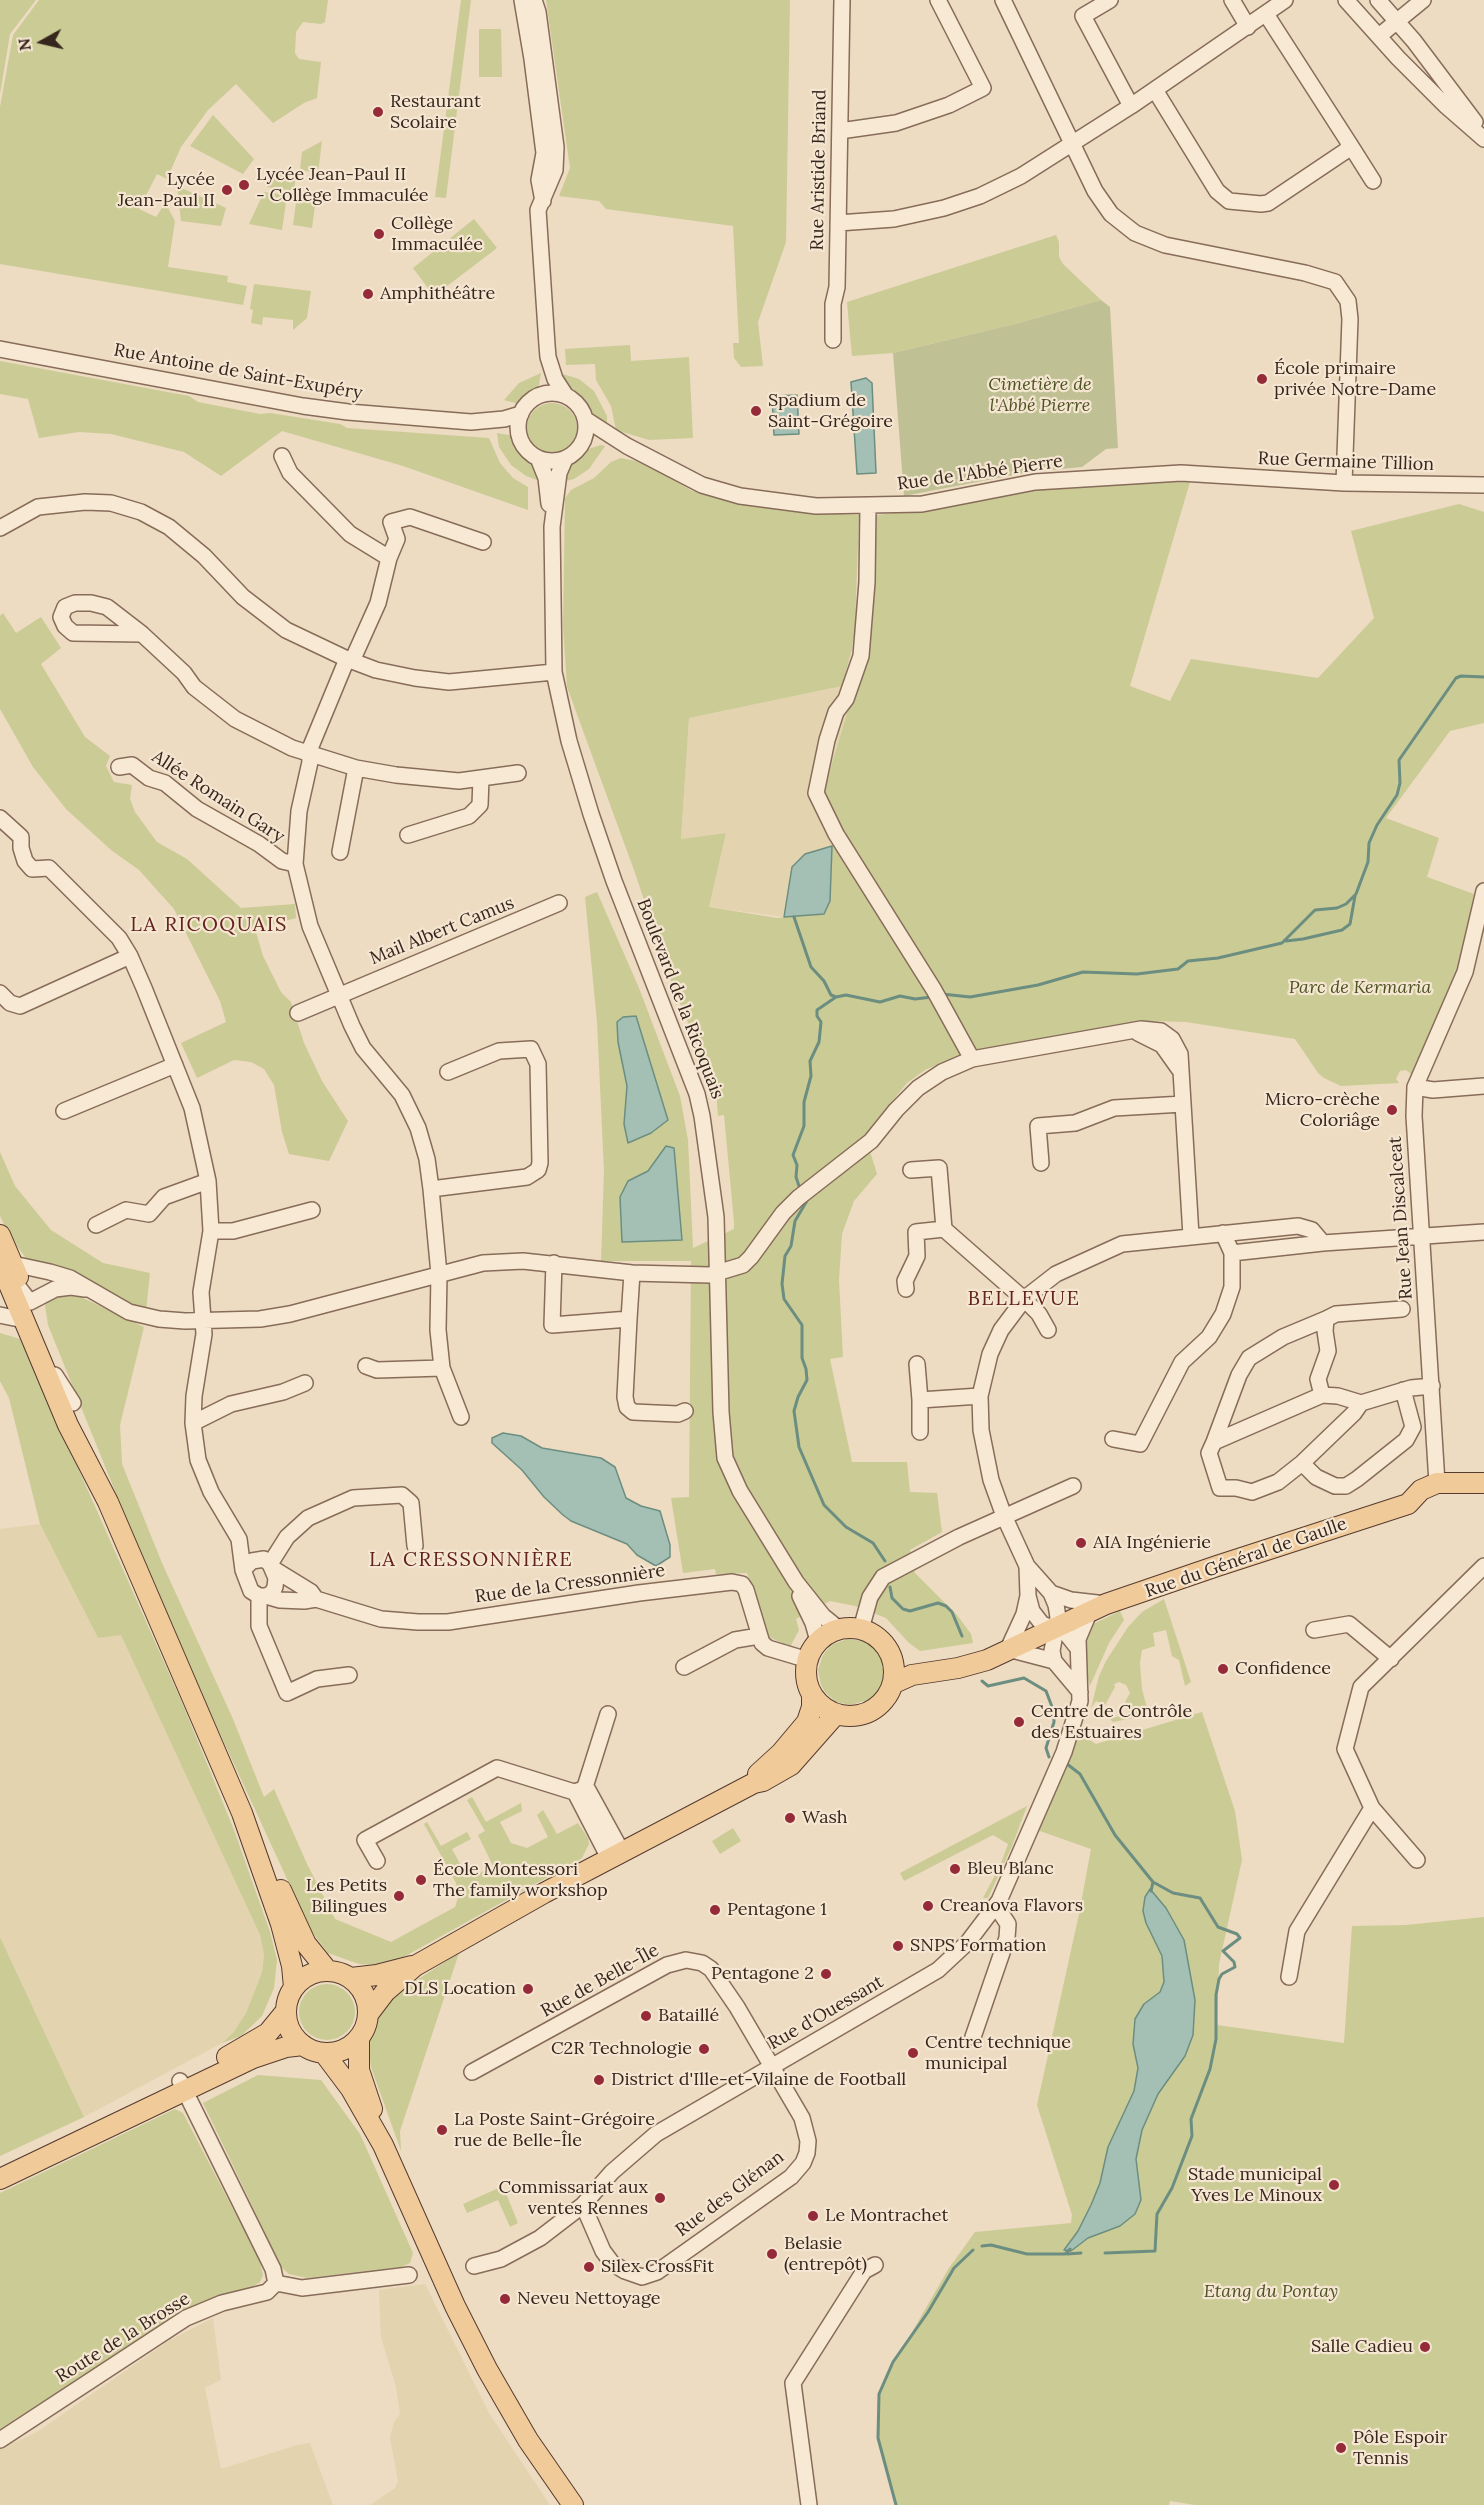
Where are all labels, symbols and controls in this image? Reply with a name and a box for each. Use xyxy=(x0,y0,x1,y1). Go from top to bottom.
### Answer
north arrow xyxy=(12,12,72,72)
text: N xyxy=(13,37,35,52)
street label: Rue Aristide Briand xyxy=(807,89,831,251)
place label: Restaurant Scolaire xyxy=(390,91,481,134)
marker: Restaurant Scolaire xyxy=(371,105,385,119)
place label: Lycée Jean-Paul II - Collège Immaculée xyxy=(256,164,429,207)
place label: Lycée Jean-Paul II xyxy=(118,169,215,212)
marker: Lycée Jean-Paul II - Collège Immaculée xyxy=(237,178,251,192)
marker: Lycée Jean-Paul II xyxy=(220,183,234,197)
place label: Collège Immaculée xyxy=(391,213,483,256)
marker: Collège Immaculée xyxy=(372,227,386,241)
place label: Amphithéâtre xyxy=(380,283,495,305)
marker: Amphithéâtre xyxy=(361,287,375,301)
street label: Rue Antoine de Saint-Exupéry xyxy=(112,339,364,405)
place label: École primaire privée Notre-Dame xyxy=(1274,358,1436,400)
marker: École primaire privée Notre-Dame xyxy=(1255,372,1269,386)
park label: Cimetière de l'Abbé Pierre xyxy=(988,374,1092,416)
place label: Spadium de Saint-Grégoire xyxy=(768,390,893,432)
marker: Spadium de Saint-Grégoire xyxy=(749,404,763,418)
street label: Rue Germaine Tillion xyxy=(1257,448,1435,476)
street label: Rue de l'Abbé Pierre xyxy=(896,451,1064,495)
street label: Allée Romain Gary xyxy=(148,746,288,848)
street label: Mail Albert Camus xyxy=(367,892,517,970)
street label: Boulevard de la Ricoquais xyxy=(632,896,728,1102)
district label: LA RICOQUAIS xyxy=(130,913,288,937)
park label: Parc de Kermaria xyxy=(1289,977,1431,999)
place label: Micro-crèche Coloriâge xyxy=(1265,1089,1380,1132)
marker: Micro-crèche Coloriâge xyxy=(1385,1103,1399,1117)
street label: Rue Jean Discalceat xyxy=(1385,1136,1417,1300)
district label: BELLEVUE xyxy=(968,1287,1080,1311)
street label: Rue du Général de Gaulle xyxy=(1142,1513,1350,1603)
place label: AIA Ingénierie xyxy=(1093,1532,1211,1554)
marker: AIA Ingénierie xyxy=(1074,1536,1088,1550)
district label: LA CRESSONNIÈRE xyxy=(369,1548,573,1572)
street label: Rue de la Cressonnière xyxy=(473,1560,667,1608)
place label: Confidence xyxy=(1235,1658,1331,1680)
marker: Confidence xyxy=(1216,1662,1230,1676)
place label: Centre de Contrôle des Estuaires xyxy=(1031,1701,1192,1744)
marker: Centre de Contrôle des Estuaires xyxy=(1012,1715,1026,1729)
place label: Wash xyxy=(802,1807,848,1829)
marker: Wash xyxy=(783,1811,797,1825)
place label: Bleu Blanc xyxy=(967,1858,1054,1880)
place label: École Montessori The family workshop xyxy=(433,1859,608,1902)
marker: Bleu Blanc xyxy=(948,1862,962,1876)
marker: École Montessori The family workshop xyxy=(414,1873,428,1887)
place label: Les Petits Bilingues xyxy=(306,1875,387,1918)
marker: Les Petits Bilingues xyxy=(392,1889,406,1903)
place label: Creanova Flavors xyxy=(940,1895,1083,1917)
place label: Pentagone 1 xyxy=(727,1899,827,1921)
marker: Creanova Flavors xyxy=(921,1899,935,1913)
marker: Pentagone 1 xyxy=(708,1903,722,1917)
place label: SNPS Formation xyxy=(910,1935,1046,1957)
marker: SNPS Formation xyxy=(891,1939,905,1953)
street label: Rue de Belle-Île xyxy=(537,1940,663,2022)
place label: Pentagone 2 xyxy=(711,1963,814,1985)
marker: Pentagone 2 xyxy=(819,1967,833,1981)
street label: Rue d'Ouessant xyxy=(765,1971,887,2055)
place label: DLS Location xyxy=(404,1978,516,2000)
marker: DLS Location xyxy=(521,1982,535,1996)
place label: Bataillé xyxy=(658,2005,719,2027)
marker: Bataillé xyxy=(639,2009,653,2023)
place label: Centre technique municipal xyxy=(925,2032,1071,2074)
place label: C2R Technologie xyxy=(551,2038,692,2060)
marker: C2R Technologie xyxy=(697,2042,711,2056)
marker: Centre technique municipal xyxy=(906,2046,920,2060)
place label: District d'Ille-et-Vilaine de Football xyxy=(611,2069,906,2091)
marker: District d'Ille-et-Vilaine de Football xyxy=(592,2073,606,2087)
place label: La Poste Saint-Grégoire rue de Belle-Île xyxy=(454,2109,655,2152)
marker: La Poste Saint-Grégoire rue de Belle-Île xyxy=(435,2123,449,2137)
street label: Rue des Glénan xyxy=(672,2146,788,2242)
place label: Stade municipal Yves Le Minoux xyxy=(1188,2164,1322,2206)
place label: Commissariat aux ventes Rennes xyxy=(499,2177,648,2220)
marker: Stade municipal Yves Le Minoux xyxy=(1327,2178,1341,2192)
marker: Commissariat aux ventes Rennes xyxy=(653,2191,667,2205)
place label: Le Montrachet xyxy=(825,2205,948,2227)
marker: Le Montrachet xyxy=(806,2209,820,2223)
place label: Belasie (entrepôt) xyxy=(784,2233,867,2276)
marker: Belasie (entrepôt) xyxy=(765,2247,779,2261)
place label: Silex CrossFit xyxy=(601,2256,714,2278)
marker: Silex CrossFit xyxy=(582,2260,596,2274)
park label: Etang du Pontay xyxy=(1204,2281,1338,2303)
street label: Route de la Brosse xyxy=(52,2288,194,2388)
place label: Neveu Nettoyage xyxy=(517,2288,661,2310)
marker: Neveu Nettoyage xyxy=(498,2292,512,2306)
place label: Salle Cadieu xyxy=(1311,2336,1413,2358)
marker: Salle Cadieu xyxy=(1418,2340,1432,2354)
place label: Pôle Espoir Tennis xyxy=(1353,2427,1447,2470)
marker: Pôle Espoir Tennis xyxy=(1334,2441,1348,2455)

